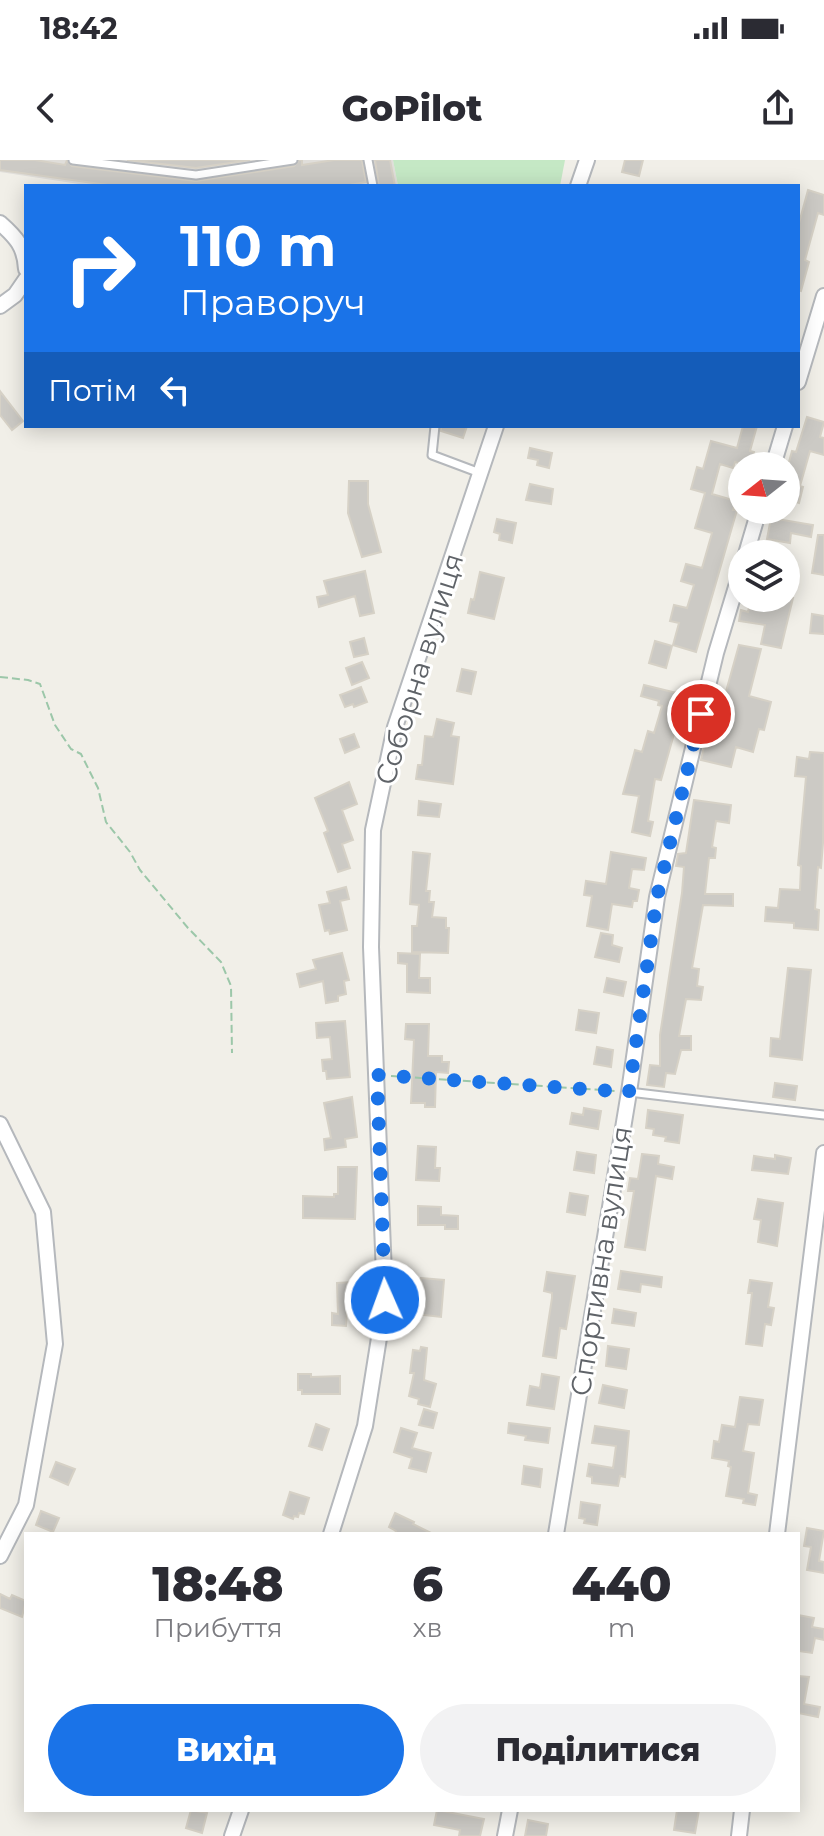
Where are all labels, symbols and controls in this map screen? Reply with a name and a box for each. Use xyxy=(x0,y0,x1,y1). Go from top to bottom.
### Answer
text: 18:42 xyxy=(40,10,118,47)
icon: back xyxy=(24,86,68,130)
text: GoPilot xyxy=(342,86,482,130)
icon: share xyxy=(756,86,800,130)
text: 110 m xyxy=(180,212,337,280)
icon: right xyxy=(48,216,152,320)
text: Праворуч xyxy=(180,280,366,324)
icon: left xyxy=(153,368,197,412)
text: Потім xyxy=(48,372,137,409)
north arrow xyxy=(728,452,800,524)
map controls xyxy=(728,452,800,612)
button: layers xyxy=(728,540,800,612)
street label: Соборна вулиця xyxy=(368,549,470,789)
pin xyxy=(667,680,735,748)
icon: arrive xyxy=(679,692,723,736)
street label: Спортивна вулиця xyxy=(563,1124,639,1398)
position arrow xyxy=(343,1258,427,1342)
text: 18:48 xyxy=(152,1555,284,1613)
text: 6 xyxy=(412,1555,443,1613)
text: 440 xyxy=(572,1555,672,1613)
text: Прибуття xyxy=(154,1612,282,1644)
text: хв xyxy=(413,1612,442,1644)
text: m xyxy=(608,1612,635,1644)
button: Вихід xyxy=(48,1704,404,1796)
button: Поділитися xyxy=(420,1704,776,1796)

